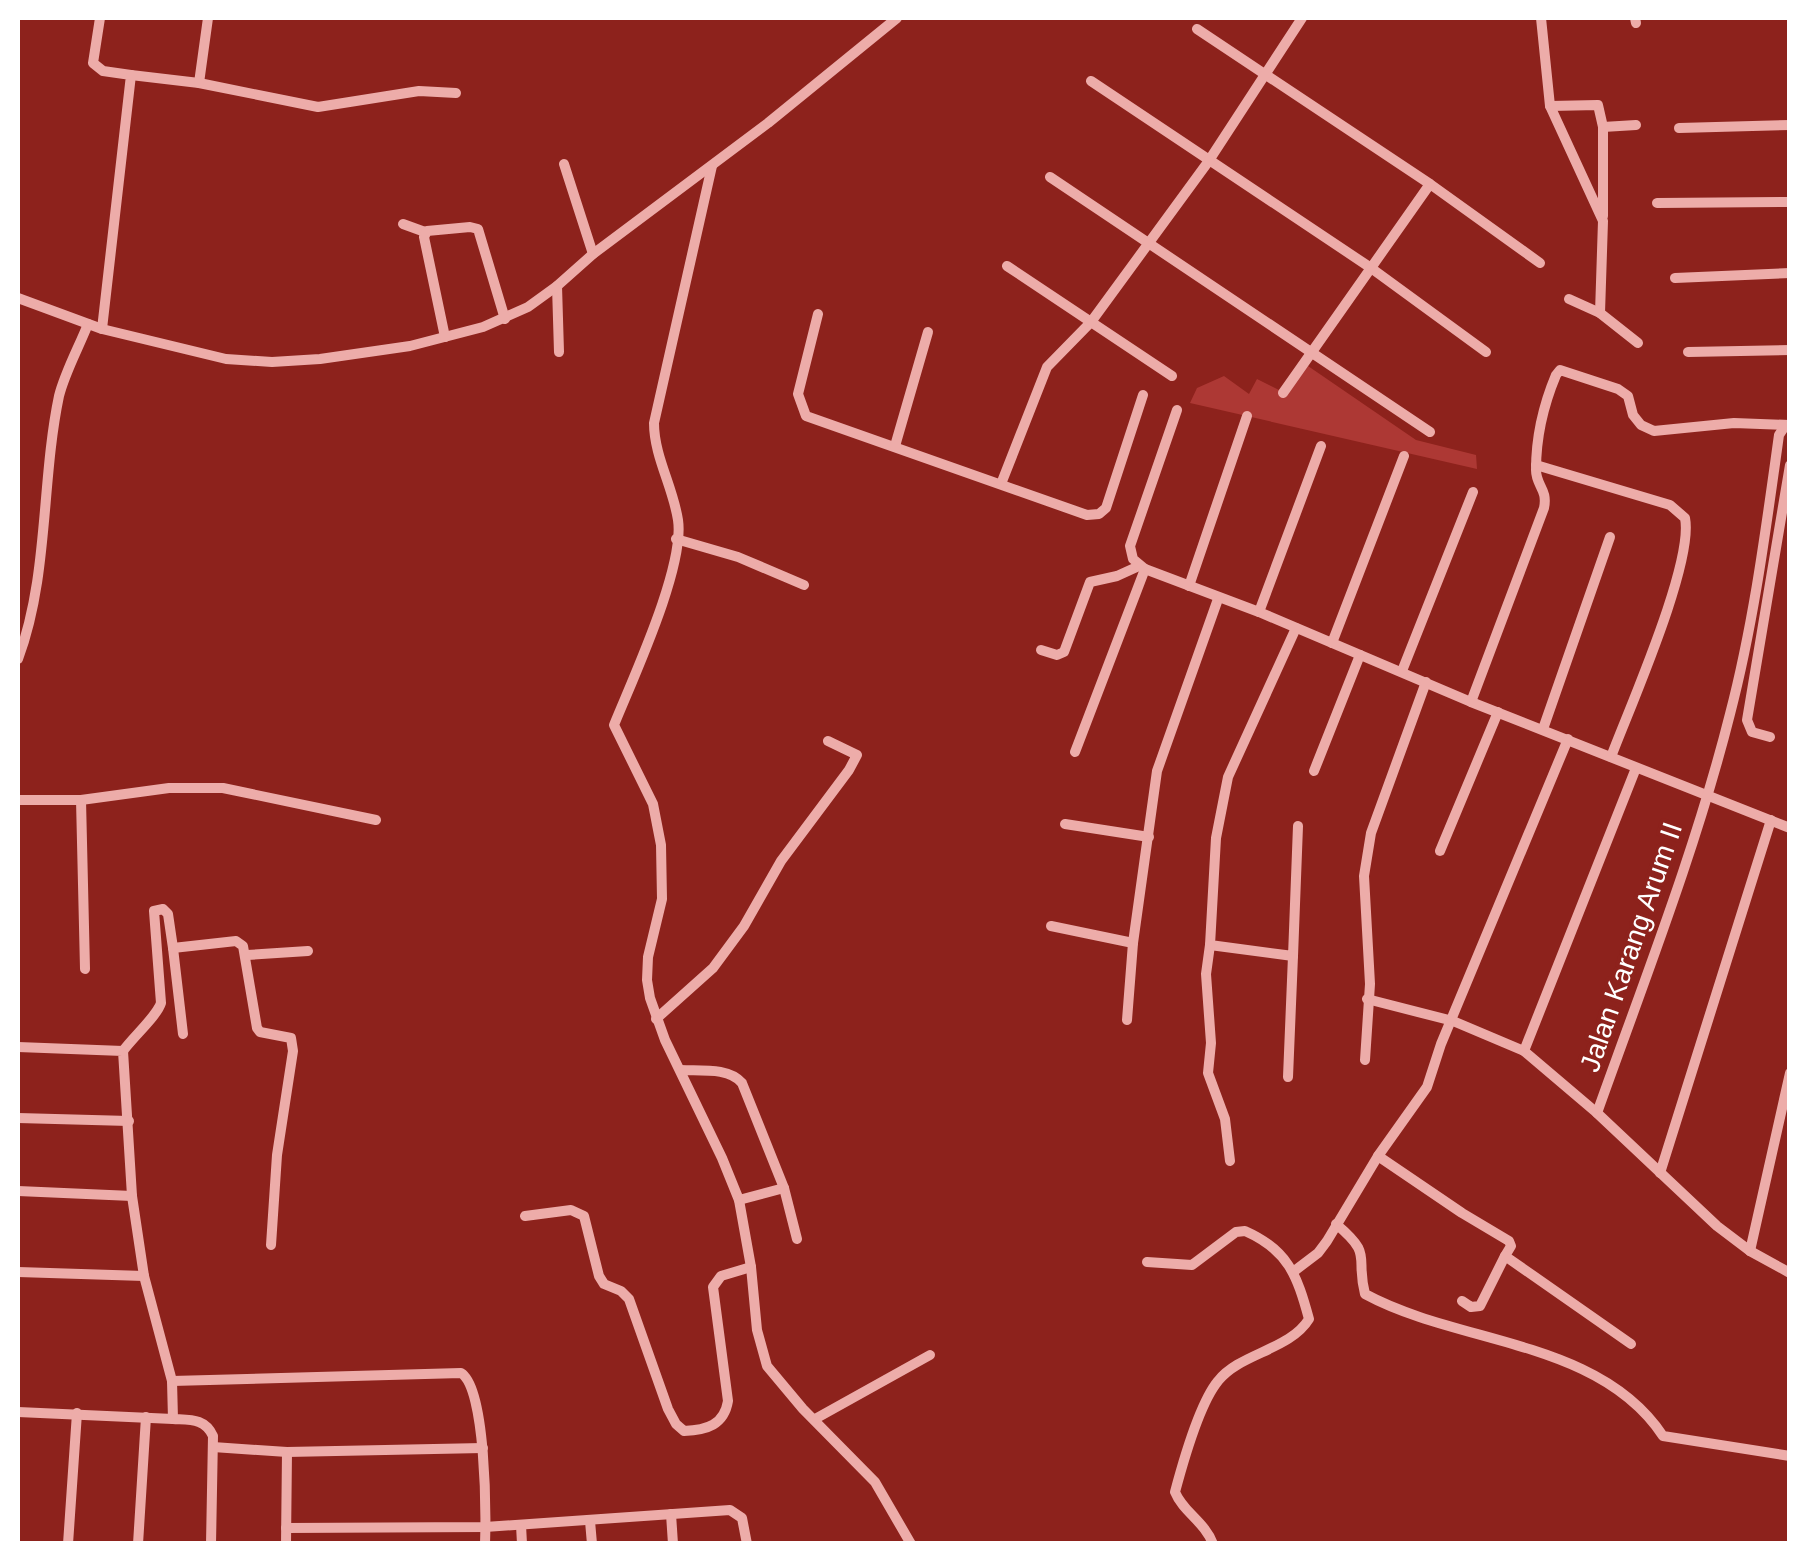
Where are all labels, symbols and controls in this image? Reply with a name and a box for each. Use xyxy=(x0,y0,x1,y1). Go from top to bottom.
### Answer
street label: Jalan Karang Arum II xyxy=(1574,818,1688,1076)

